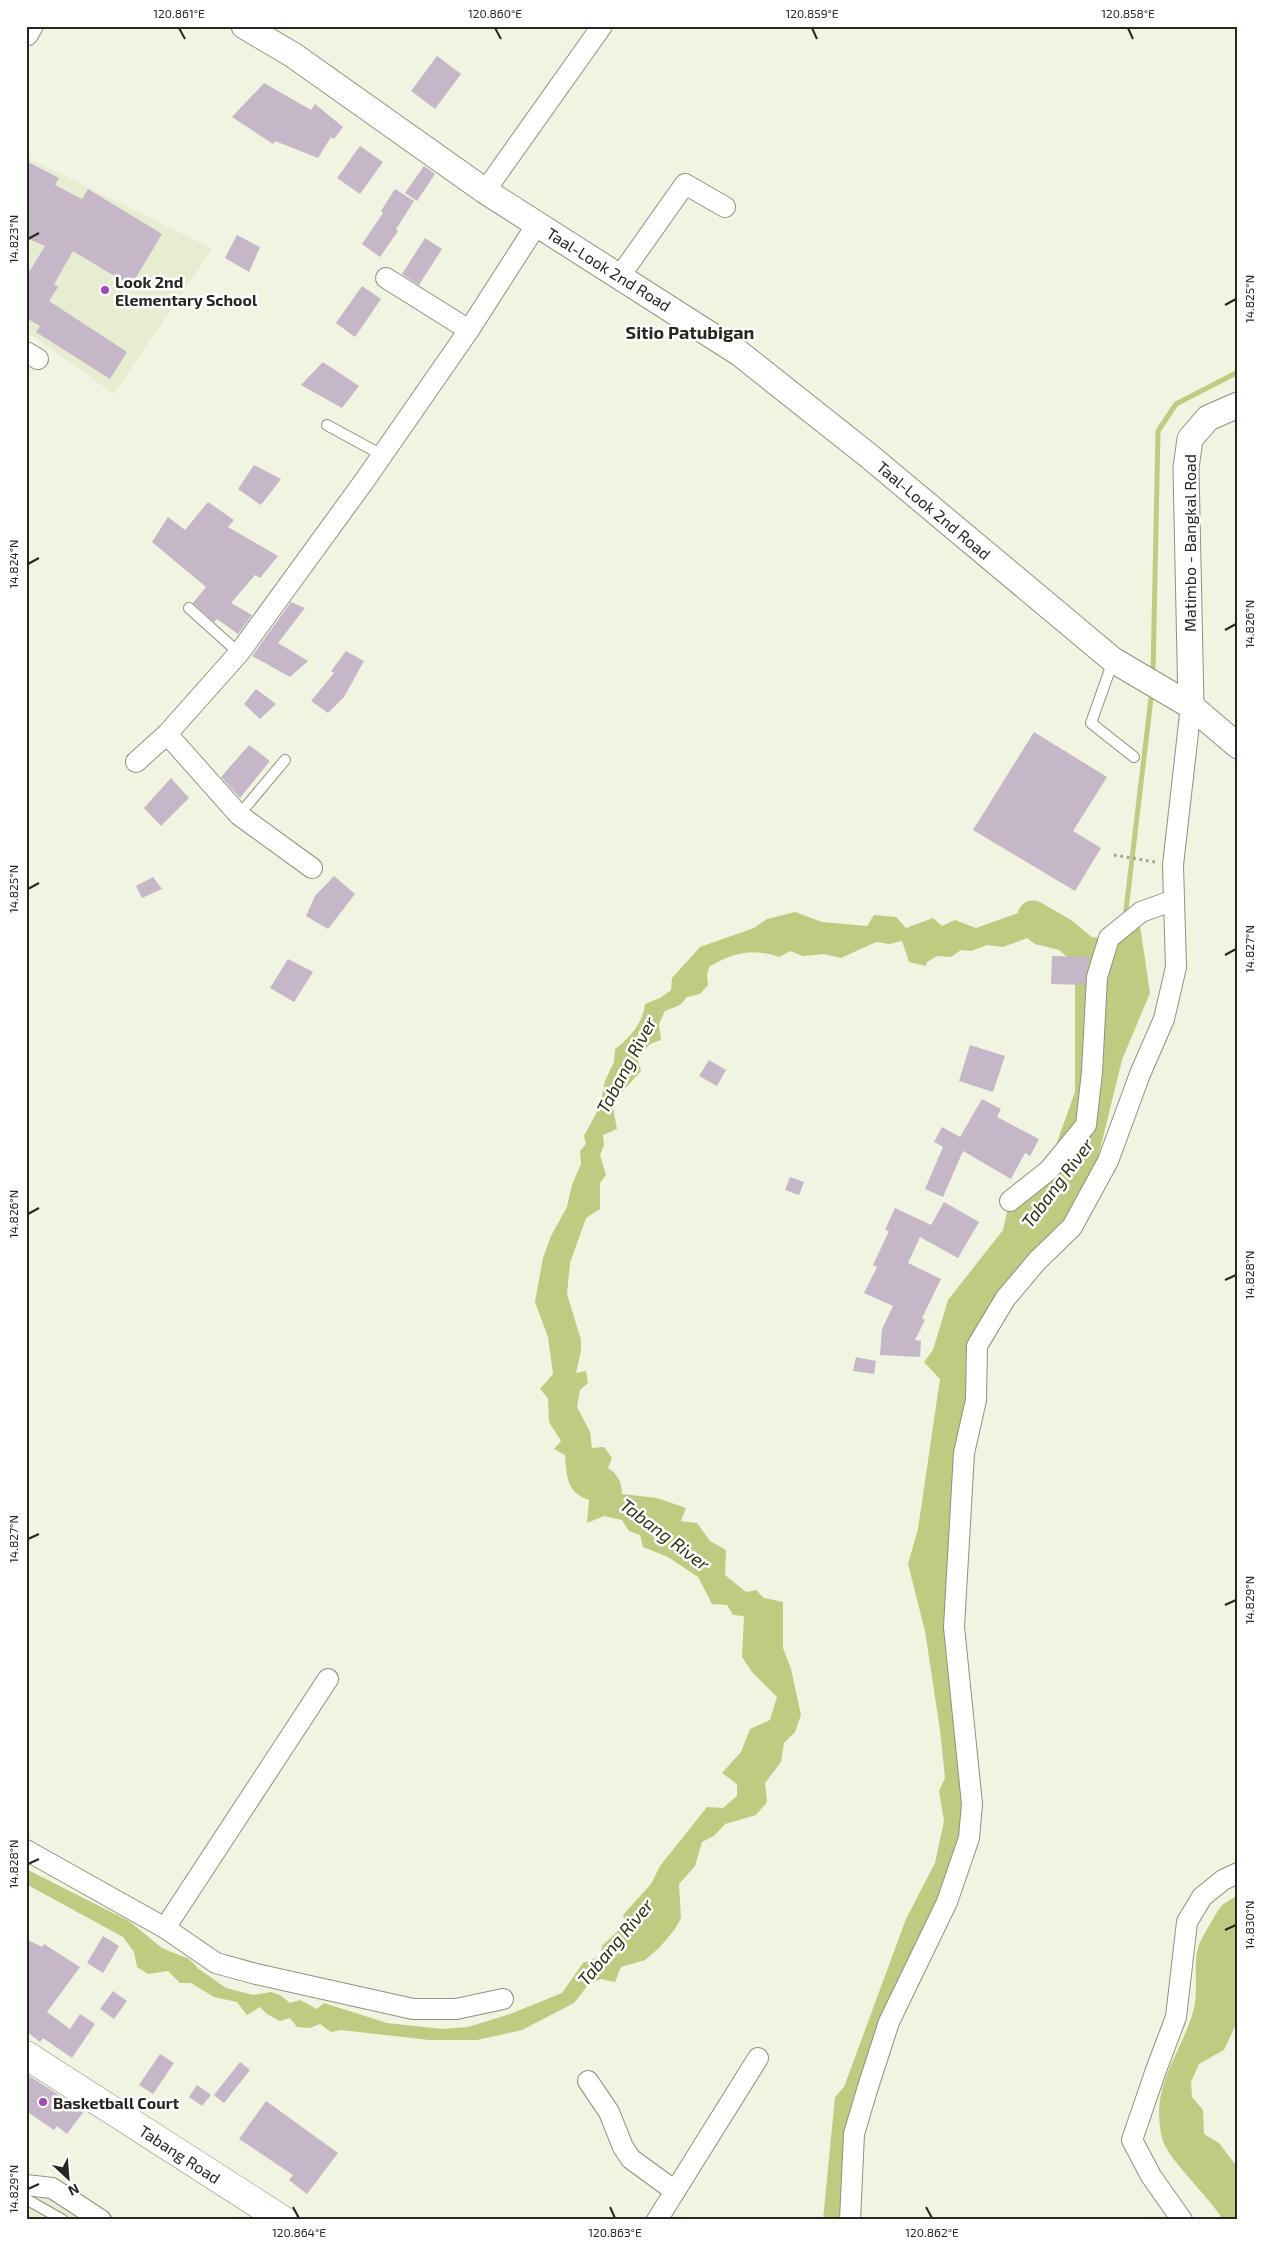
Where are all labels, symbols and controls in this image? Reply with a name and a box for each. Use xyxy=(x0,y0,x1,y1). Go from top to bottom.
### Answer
text: 120.861°E xyxy=(153,6,205,20)
text: 120.860°E xyxy=(468,6,522,20)
text: 120.859°E xyxy=(785,6,839,20)
text: 120.858°E xyxy=(1101,6,1155,20)
text: 14.823°N xyxy=(6,215,20,263)
street label: Taal-Look 2nd Road xyxy=(543,223,675,315)
place label: Look 2nd Elementary School xyxy=(115,272,258,310)
text: 14.825°N xyxy=(1242,275,1256,323)
marker: Look 2nd Elementary School xyxy=(99,284,111,296)
district label: Sitio Patubigan xyxy=(626,321,754,343)
street label: Matimbo - Bangkal Road xyxy=(1180,454,1199,632)
street label: Taal-Look 2nd Road xyxy=(873,457,995,563)
text: 14.824°N xyxy=(6,539,20,589)
text: 14.826°N xyxy=(1242,600,1256,648)
text: 14.825°N xyxy=(6,865,20,913)
text: 14.827°N xyxy=(1242,925,1256,973)
water label: Tabang River xyxy=(591,1012,661,1117)
water label: Tabang River xyxy=(1016,1133,1098,1232)
text: 14.826°N xyxy=(6,1190,20,1238)
text: 14.828°N xyxy=(1242,1250,1256,1300)
water label: Tabang River xyxy=(616,1493,715,1575)
text: 14.827°N xyxy=(6,1515,20,1563)
text: 14.829°N xyxy=(1242,1576,1256,1624)
text: 14.828°N xyxy=(6,1839,20,1889)
water label: Tabang River xyxy=(572,1894,658,1990)
text: 14.830°N xyxy=(1242,1901,1256,1949)
place label: Basketball Court xyxy=(53,2093,179,2112)
marker: Basketball Court xyxy=(37,2096,49,2108)
street label: Tabang Road xyxy=(136,2121,224,2187)
north arrow xyxy=(42,2154,92,2204)
text: 14.829°N xyxy=(6,2165,20,2213)
text: N xyxy=(66,2180,82,2200)
text: 120.864°E xyxy=(272,2225,326,2239)
text: 120.863°E xyxy=(588,2225,642,2239)
text: 120.862°E xyxy=(905,2225,959,2239)

